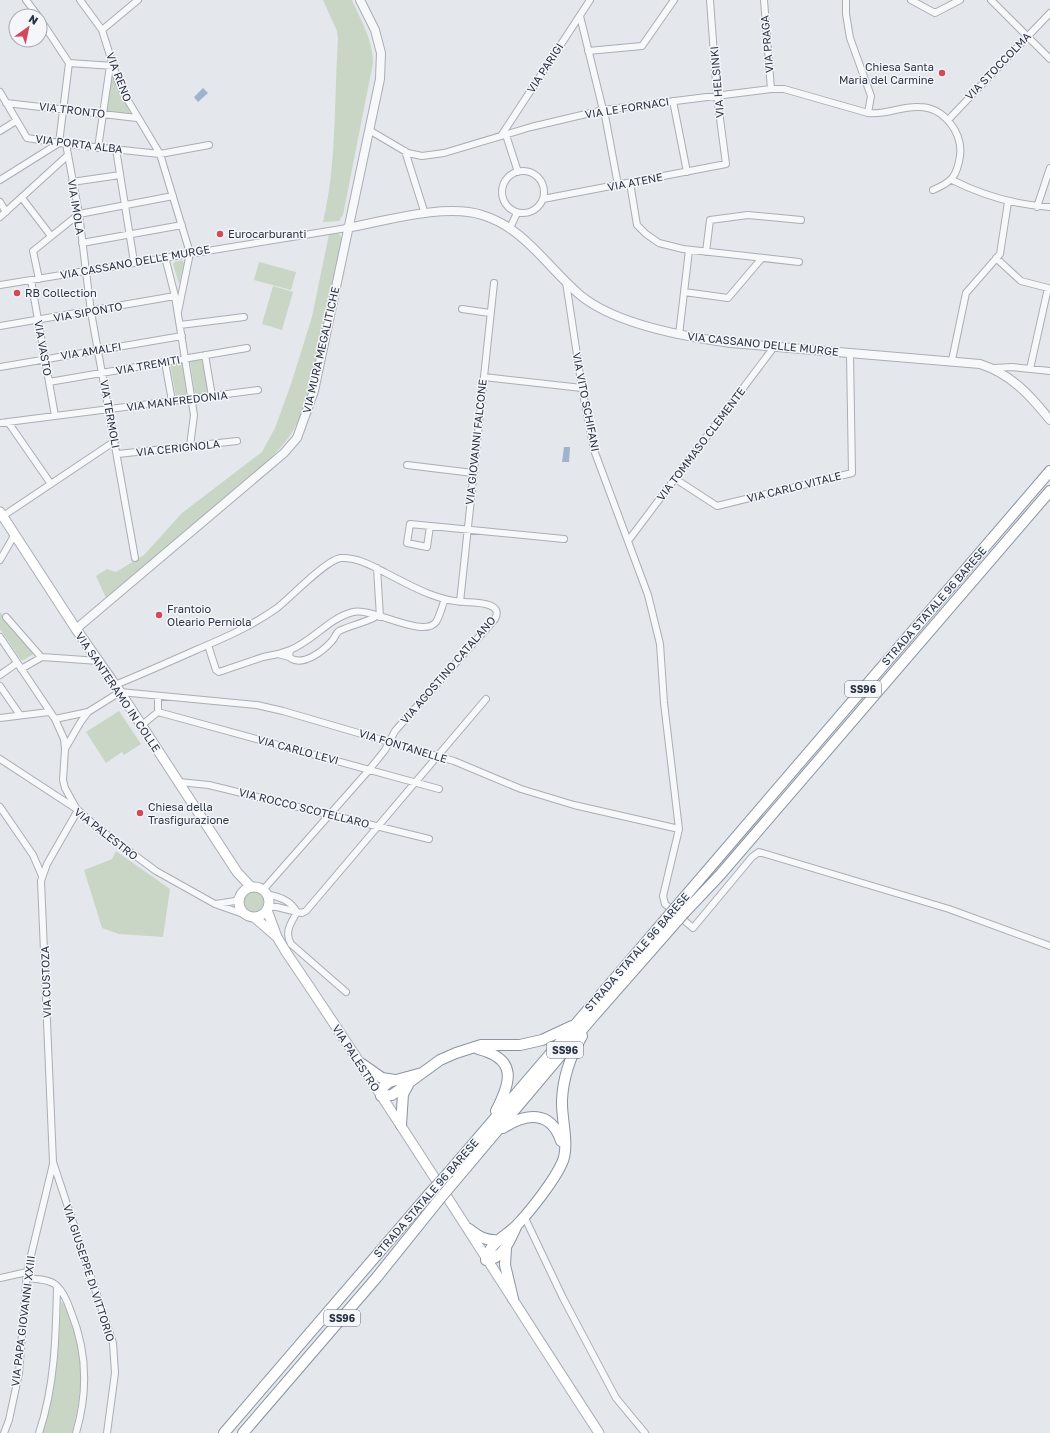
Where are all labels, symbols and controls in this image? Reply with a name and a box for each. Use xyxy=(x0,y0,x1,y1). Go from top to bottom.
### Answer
north arrow xyxy=(8,8,48,48)
text: N xyxy=(27,11,41,27)
street label: VIA PRAGA xyxy=(757,14,775,73)
street label: VIA STOCCOLMA xyxy=(962,29,1034,102)
street label: VIA PARIGI xyxy=(524,40,565,95)
street label: VIA HELSINKI xyxy=(707,46,726,118)
street label: VIA RENO xyxy=(104,50,135,103)
place label: Chiesa Santa Maria del Carmine xyxy=(839,60,934,86)
marker: Chiesa Santa Maria del Carmine xyxy=(937,68,947,78)
street label: VIA LE FORNACI xyxy=(584,94,670,121)
street label: VIA TRONTO xyxy=(38,99,106,120)
street label: VIA PORTA ALBA xyxy=(35,132,124,155)
street label: VIA ATENE xyxy=(606,170,664,193)
street label: VIA IMOLA xyxy=(66,178,87,236)
place label: Eurocarburanti xyxy=(228,227,307,240)
marker: Eurocarburanti xyxy=(215,229,225,239)
street label: VIA CASSANO DELLE MURGE xyxy=(59,242,211,281)
street label: VIA MURA MEGALITICHE xyxy=(300,285,341,414)
place label: RB Collection xyxy=(25,286,97,299)
marker: RB Collection xyxy=(12,288,22,298)
street label: VIA SIPONTO xyxy=(52,299,123,324)
street label: VIA VASTO xyxy=(32,319,55,377)
street label: VIA CASSANO DELLE MURGE xyxy=(687,329,840,358)
street label: VIA AMALFI xyxy=(60,339,122,362)
street label: VIA VITO SCHIFANI xyxy=(571,351,602,453)
street label: VIA TREMITI xyxy=(115,352,181,377)
street label: VIA GIOVANNI FALCONE xyxy=(462,378,489,506)
street label: VIA TERMOLI xyxy=(98,379,123,449)
street label: VIA TOMMASO CLEMENTE xyxy=(654,384,748,503)
street label: VIA MANFREDONIA xyxy=(126,388,229,413)
street label: VIA CERIGNOLA xyxy=(135,437,221,458)
street label: VIA CARLO VITALE xyxy=(745,468,843,505)
street label: STRADA STATALE 96 BARESE xyxy=(878,543,989,668)
place label: Frantoio Oleario Perniola xyxy=(167,602,252,628)
marker: Frantoio Oleario Perniola xyxy=(154,610,164,620)
street label: VIA AGOSTINO CATALANO xyxy=(397,613,498,726)
street label: VIA SANTERAMO IN COLLE xyxy=(73,629,164,754)
road number: SS96 xyxy=(845,681,881,697)
street label: VIA FONTANELLE xyxy=(357,726,449,765)
street label: VIA CARLO LEVI xyxy=(256,732,340,767)
street label: VIA ROCCO SCOTELLARO xyxy=(237,785,371,830)
place label: Chiesa della Trasfigurazione xyxy=(148,800,229,826)
street label: VIA PALESTRO xyxy=(72,805,141,862)
marker: Chiesa della Trasfigurazione xyxy=(135,808,145,818)
street label: STRADA STATALE 96 BARESE xyxy=(581,889,692,1014)
street label: VIA CUSTOZA xyxy=(38,945,53,1018)
street label: VIA PALESTRO xyxy=(330,1022,383,1094)
road number: SS96 xyxy=(547,1042,583,1058)
street label: STRADA STATALE 96 BARESE xyxy=(370,1135,481,1260)
street label: VIA GIUSEPPE DI VITTORIO xyxy=(61,1203,118,1343)
street label: VIA PAPA GIOVANNI XXIII xyxy=(8,1255,37,1387)
road number: SS96 xyxy=(324,1310,360,1326)

